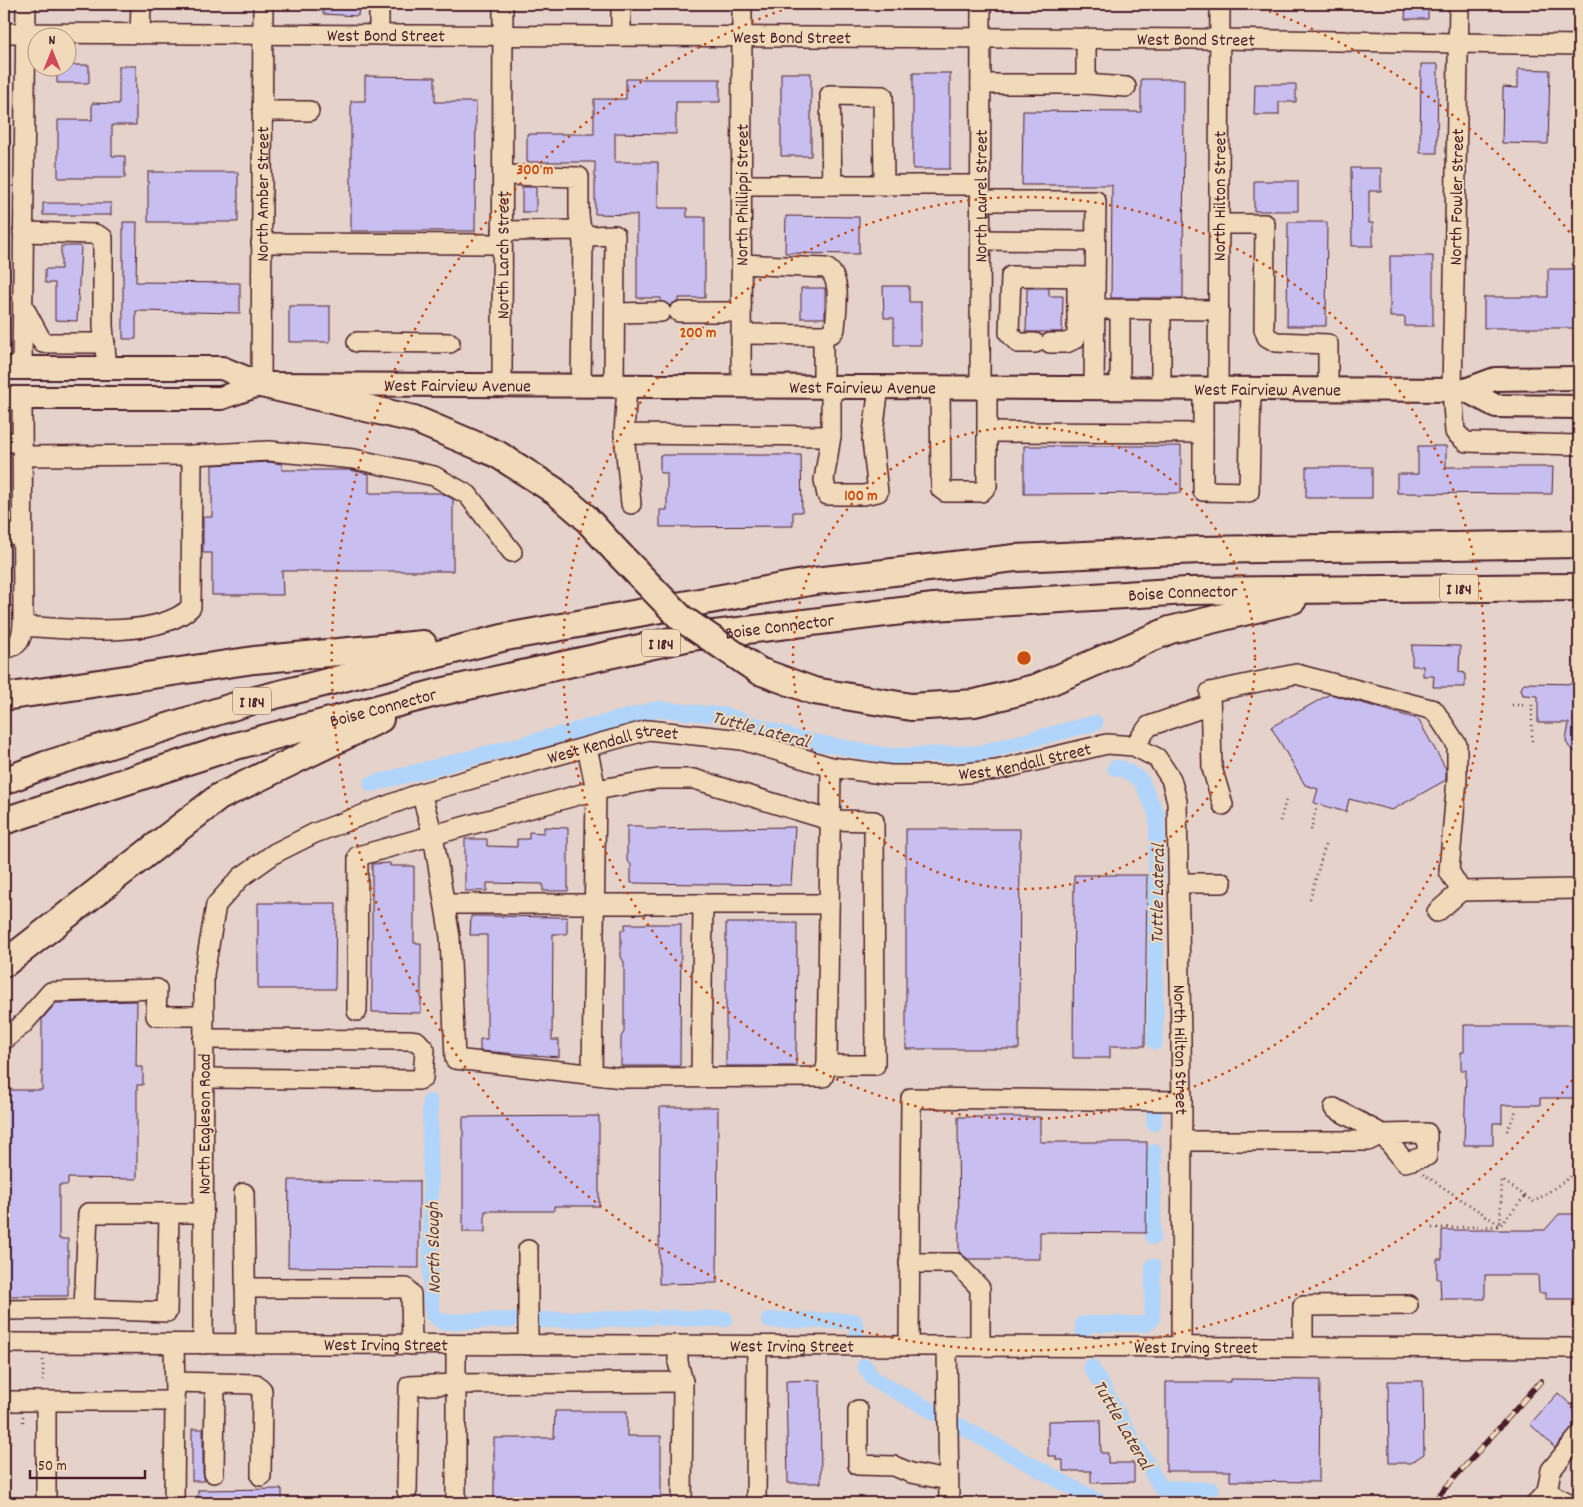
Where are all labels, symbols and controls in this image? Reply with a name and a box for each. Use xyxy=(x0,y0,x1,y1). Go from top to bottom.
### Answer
street label: West Bond Street xyxy=(327,25,445,50)
street label: West Bond Street xyxy=(733,27,851,52)
north arrow xyxy=(28,28,78,78)
street label: West Bond Street xyxy=(1137,29,1255,55)
text: N xyxy=(49,31,56,51)
street label: North Phillippi Street xyxy=(731,124,757,266)
street label: North Amber Street xyxy=(252,126,277,262)
street label: North Fowler Street xyxy=(1445,128,1472,266)
street label: North Laurel Street xyxy=(970,129,996,263)
street label: North Hilton Street xyxy=(1209,130,1234,261)
text: 300 m xyxy=(517,160,553,182)
street label: North Larch Street xyxy=(492,190,518,319)
text: 200 m xyxy=(680,323,716,345)
street label: West Fairview Avenue xyxy=(384,375,531,400)
street label: West Fairview Avenue xyxy=(789,377,936,402)
street label: West Fairview Avenue xyxy=(1194,379,1341,404)
text: 100 m xyxy=(844,486,878,508)
road number: I 184 xyxy=(1440,574,1478,602)
street label: Boise Connector xyxy=(1128,580,1238,610)
street label: Boise Connector xyxy=(724,609,836,648)
road number: I 184 xyxy=(642,630,680,656)
centre of rings xyxy=(1015,649,1033,667)
street label: Boise Connector xyxy=(328,683,440,736)
road number: I 184 xyxy=(233,688,271,714)
water label: Tuttle Lateral xyxy=(708,705,813,758)
street label: West Kendall Street xyxy=(545,720,680,772)
street label: West Kendall Street xyxy=(958,738,1094,789)
water label: Tuttle Lateral xyxy=(1145,843,1174,944)
street label: North Hilton Street xyxy=(1165,984,1192,1115)
street label: North Eagleson Road xyxy=(193,1053,219,1195)
water label: North Slough xyxy=(421,1201,450,1294)
street label: West Irving Street xyxy=(324,1334,448,1359)
street label: West Irving Street xyxy=(730,1335,854,1361)
street label: West Irving Street xyxy=(1134,1337,1258,1362)
water label: Tuttle Lateral xyxy=(1084,1376,1158,1477)
scale bar xyxy=(30,1447,145,1479)
text: 50 m xyxy=(38,1456,67,1478)

